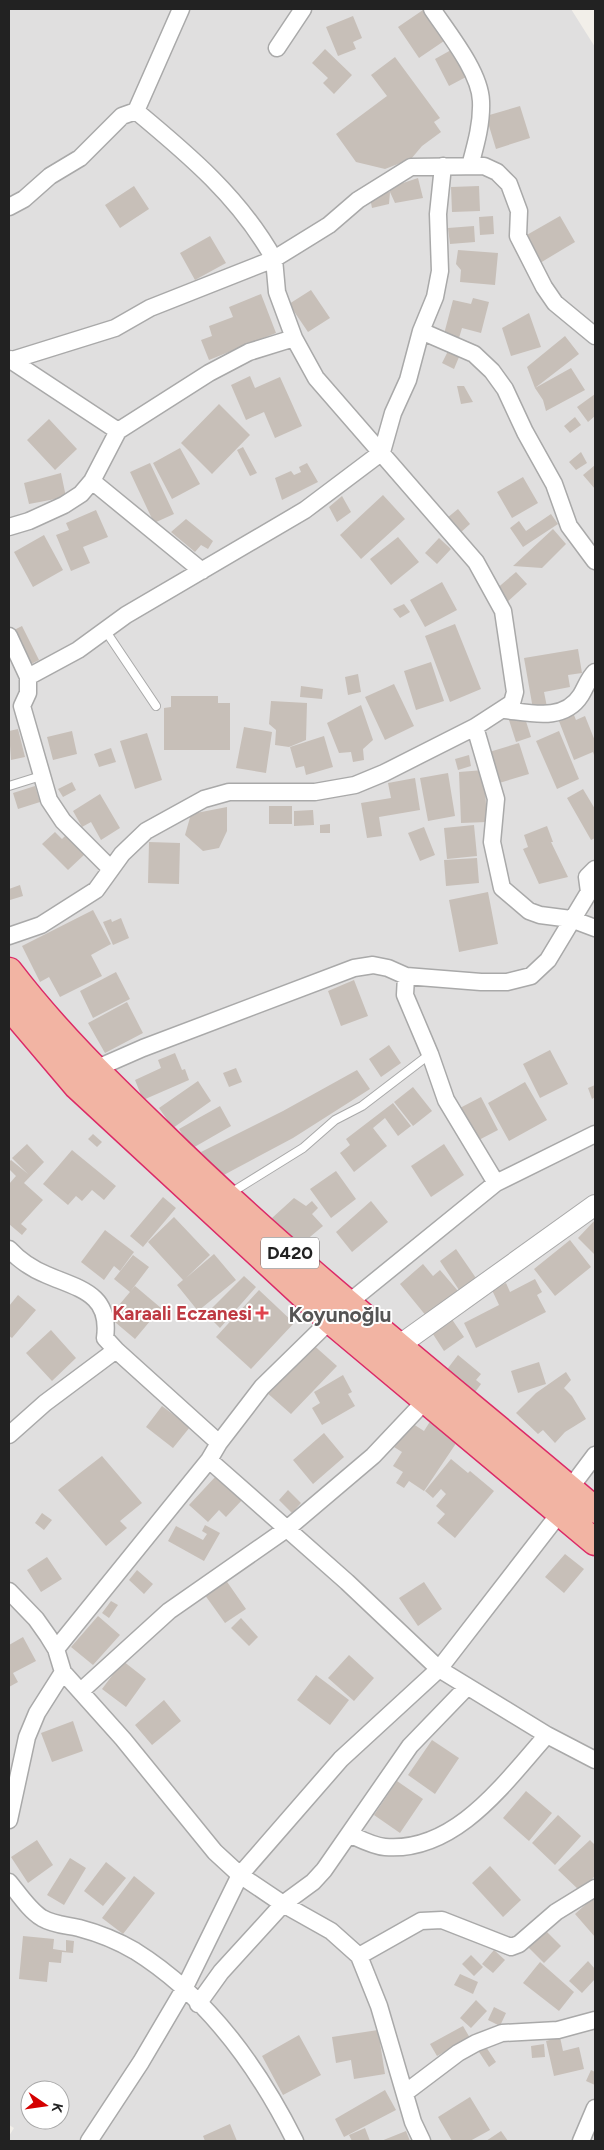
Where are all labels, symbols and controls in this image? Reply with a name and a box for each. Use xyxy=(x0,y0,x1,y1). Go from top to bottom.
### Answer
road number: D420 xyxy=(261,1238,319,1268)
place label: Karaali Eczanesi xyxy=(112,1302,252,1325)
district label: Koyunoğlu xyxy=(289,1302,391,1327)
marker: Karaali Eczanesi xyxy=(256,1307,268,1319)
north arrow xyxy=(20,2080,70,2130)
text: K xyxy=(48,2101,67,2115)

